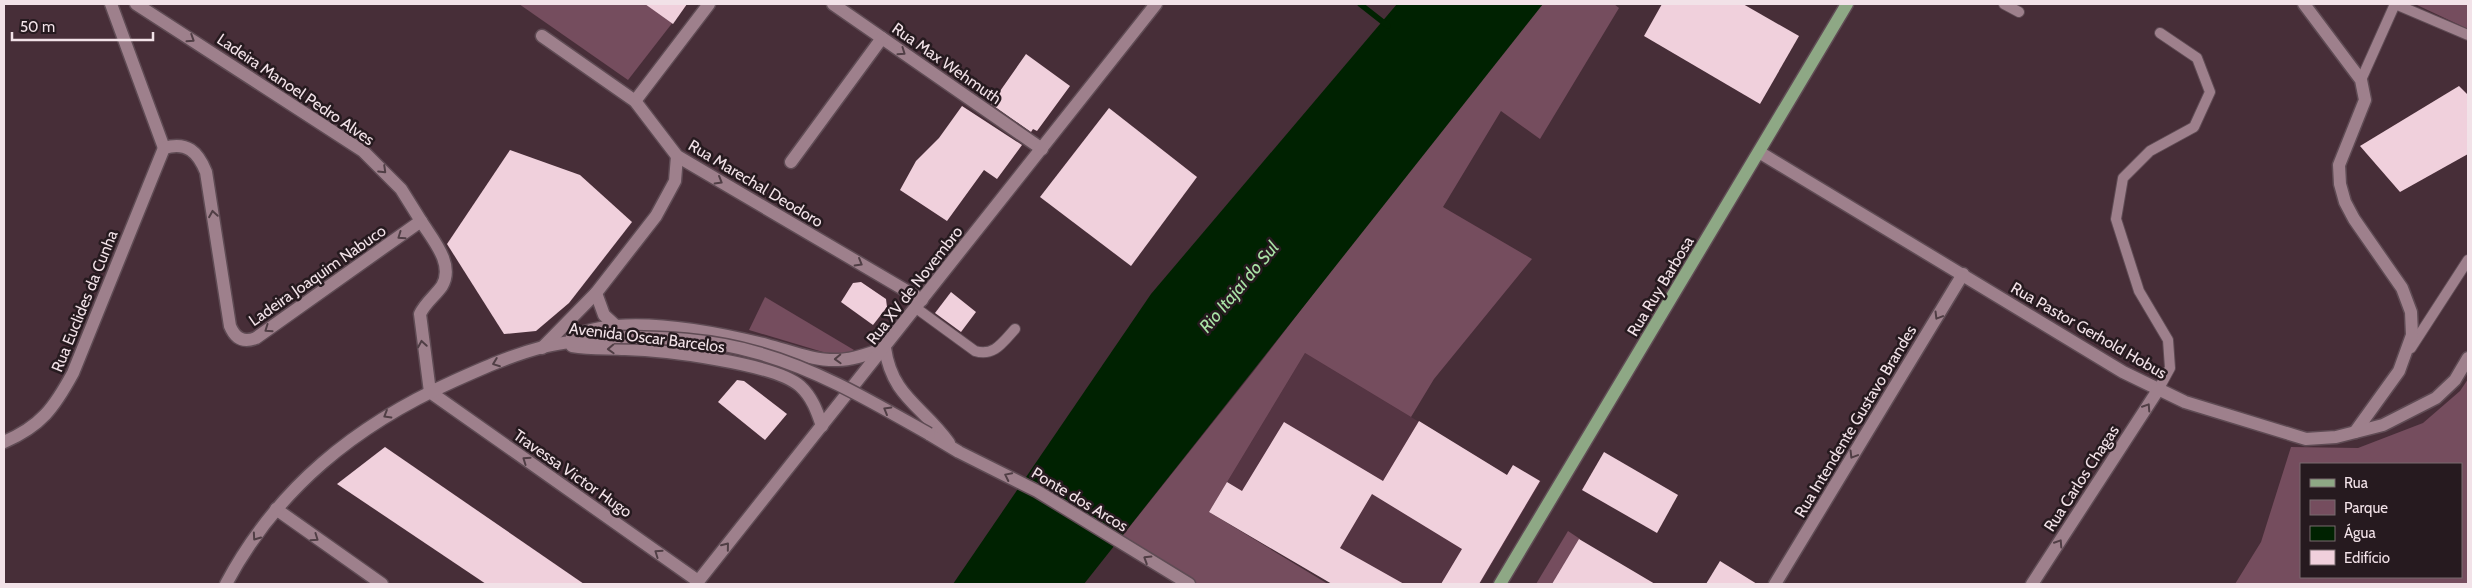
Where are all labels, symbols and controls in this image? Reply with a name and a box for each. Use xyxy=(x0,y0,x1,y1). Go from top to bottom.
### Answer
scale bar xyxy=(12,10,154,42)
text: 50 m xyxy=(20,18,55,36)
street label: Rua Max Wehmuth xyxy=(889,19,1005,108)
street label: Ladeira Manoel Pedro Alves xyxy=(214,30,378,149)
one-way arrow xyxy=(186,33,195,43)
one-way arrow xyxy=(896,46,905,55)
street label: Rua Marechal Deodoro xyxy=(685,136,827,231)
one-way arrow xyxy=(377,164,386,173)
one-way arrow xyxy=(714,174,723,184)
one-way arrow xyxy=(208,210,219,218)
street label: Ladeira Joaquim Nabuco xyxy=(245,221,390,330)
street label: Rua XV de Novembro xyxy=(862,222,967,348)
street label: Rua Euclides da Cunha xyxy=(47,227,122,375)
one-way arrow xyxy=(397,230,407,239)
street label: Rua Ruy Barbosa xyxy=(1623,233,1698,340)
water label: Rio Itajaí do Sul xyxy=(1194,236,1284,337)
one-way arrow xyxy=(854,257,863,267)
street label: Rua Pastor Gerhold Hobus xyxy=(2008,278,2170,383)
one-way arrow xyxy=(1934,311,1944,320)
street label: Avenida Oscar Barcelos xyxy=(568,319,726,357)
street label: Rua Intendente Gustavo Brandes xyxy=(1790,321,1921,521)
one-way arrow xyxy=(264,323,274,332)
one-way arrow xyxy=(418,340,428,348)
one-way arrow xyxy=(606,344,614,354)
one-way arrow xyxy=(834,354,842,365)
one-way arrow xyxy=(492,357,501,367)
one-way arrow xyxy=(2141,403,2150,413)
one-way arrow xyxy=(883,406,892,416)
one-way arrow xyxy=(383,409,392,419)
street label: Rua Carlos Chagas xyxy=(2040,421,2123,535)
street label: Travessa Victor Hugo xyxy=(510,425,636,521)
one-way arrow xyxy=(1850,450,1860,459)
one-way arrow xyxy=(522,457,531,466)
street label: Ponte dos Arcos xyxy=(1028,463,1132,536)
legend xyxy=(2300,463,2462,578)
one-way arrow xyxy=(1004,472,1013,482)
text: Rua xyxy=(2344,474,2369,492)
text: Parque xyxy=(2344,499,2388,517)
text: Água xyxy=(2344,523,2376,542)
one-way arrow xyxy=(253,531,262,541)
one-way arrow xyxy=(310,531,319,541)
one-way arrow xyxy=(2052,540,2062,549)
one-way arrow xyxy=(721,543,729,552)
text: Edifício xyxy=(2344,549,2390,567)
one-way arrow xyxy=(655,550,664,559)
one-way arrow xyxy=(1144,555,1153,565)

